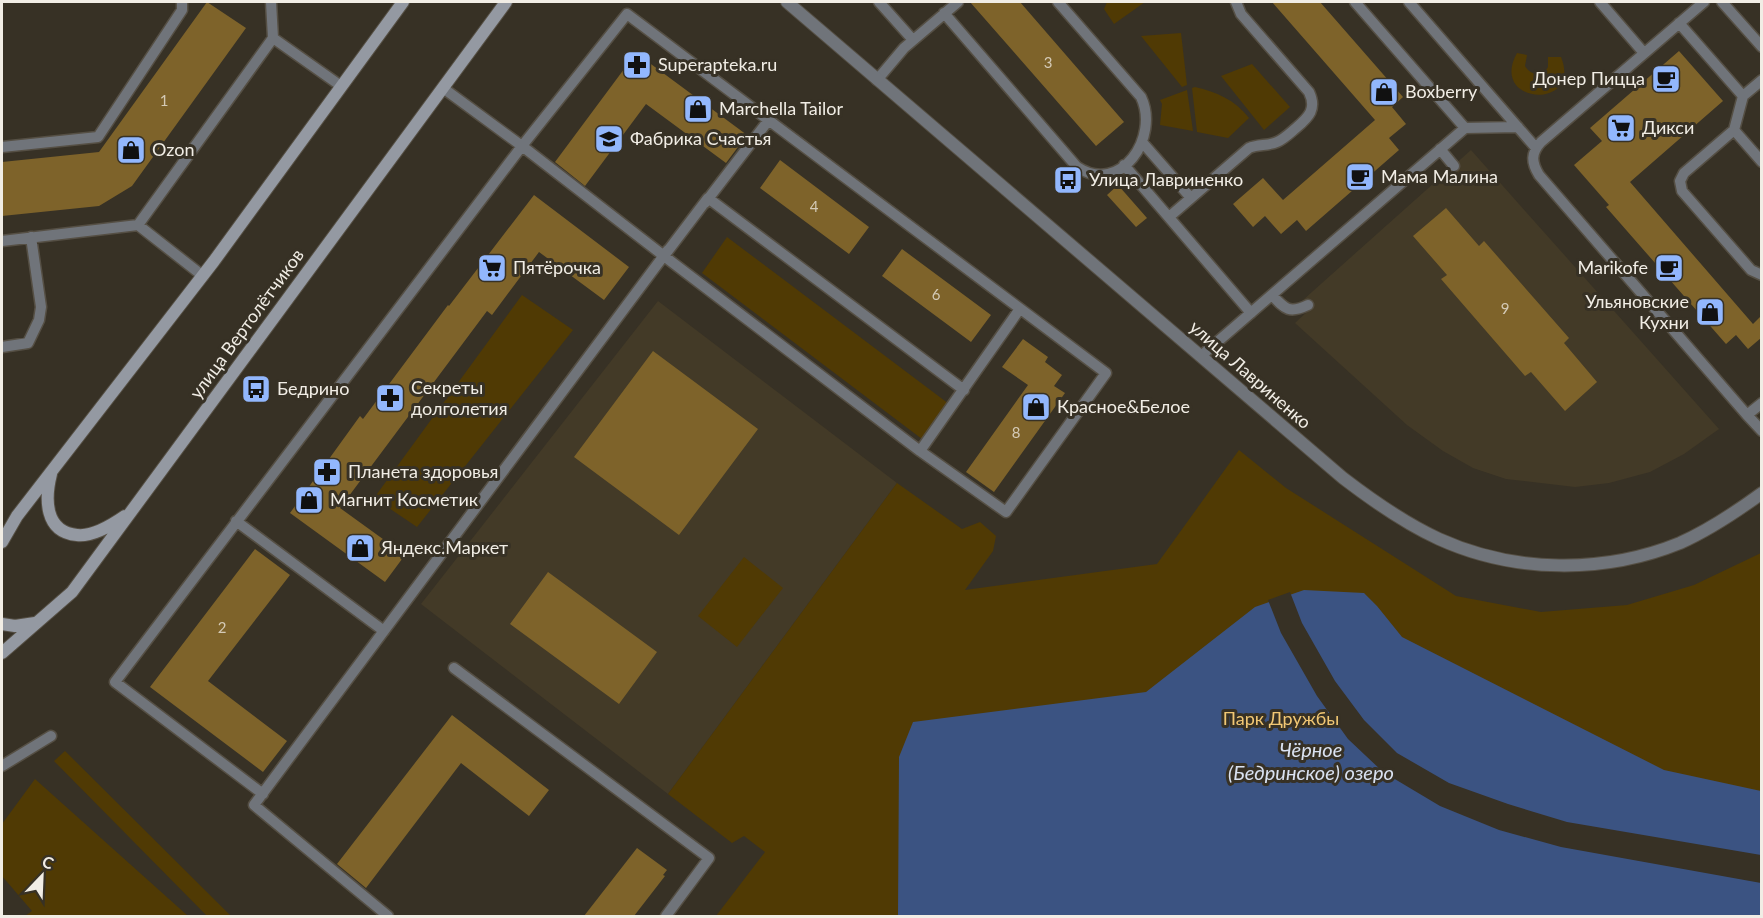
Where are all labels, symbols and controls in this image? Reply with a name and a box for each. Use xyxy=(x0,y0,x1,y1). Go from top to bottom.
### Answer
pharmacy icon: Superapteka.ru xyxy=(621,49,653,81)
place label: Superapteka.ru xyxy=(658,53,777,75)
house number: 3 xyxy=(1044,53,1052,71)
cafe icon: Донер Пицца xyxy=(1650,63,1682,95)
place label: Донер Пицца xyxy=(1533,67,1645,89)
shop icon: Boxberry xyxy=(1368,76,1400,108)
place label: Boxberry xyxy=(1405,80,1478,102)
house number: 1 xyxy=(160,91,168,109)
shop icon: Marchella Tailor xyxy=(682,93,714,125)
place label: Marchella Tailor xyxy=(719,97,844,119)
supermarket icon: Дикси xyxy=(1605,112,1637,144)
place label: Дикси xyxy=(1642,116,1694,138)
school or university icon: Фабрика Счастья xyxy=(593,123,625,155)
place label: Фабрика Счастья xyxy=(630,127,771,149)
shop icon: Ozon xyxy=(115,134,147,166)
place label: Ozon xyxy=(152,138,194,160)
cafe icon: Мама Малина xyxy=(1344,161,1376,193)
bus stop icon: Улица Лавриненко xyxy=(1052,164,1084,196)
place label: Мама Малина xyxy=(1381,165,1498,187)
place label: Улица Лавриненко xyxy=(1089,168,1243,190)
house number: 4 xyxy=(810,197,819,215)
street label: улица Вертолётчиков xyxy=(184,244,308,403)
supermarket icon: Пятёрочка xyxy=(476,252,508,284)
cafe icon: Marikofe xyxy=(1653,252,1685,284)
place label: Пятёрочка xyxy=(513,256,601,278)
place label: Marikofe xyxy=(1578,256,1648,278)
house number: 6 xyxy=(932,285,941,303)
place label: Ульяновские Кухни xyxy=(1585,290,1689,333)
shop icon: Ульяновские Кухни xyxy=(1694,296,1726,328)
house number: 9 xyxy=(1501,299,1509,317)
street label: улица Лавриненко xyxy=(1185,315,1316,433)
bus stop icon: Бедрино xyxy=(240,373,272,405)
place label: Секреты долголетия xyxy=(411,376,508,419)
place label: Бедрино xyxy=(277,377,349,399)
pharmacy icon: Секреты долголетия xyxy=(374,382,406,414)
shop icon: Красное&Белое xyxy=(1020,391,1052,423)
place label: Красное&Белое xyxy=(1057,395,1190,417)
house number: 8 xyxy=(1012,423,1020,441)
pharmacy icon: Планета здоровья xyxy=(311,456,343,488)
place label: Планета здоровья xyxy=(348,460,498,482)
shop icon: Магнит Косметик xyxy=(293,484,325,516)
place label: Магнит Косметик xyxy=(330,488,479,510)
shop icon: Яндекс.Маркет xyxy=(344,532,376,564)
place label: Яндекс.Маркет xyxy=(380,536,508,558)
house number: 2 xyxy=(218,618,226,636)
park label: Парк Дружбы xyxy=(1223,707,1339,729)
water label: Чёрное (Бедринское) озеро xyxy=(1228,737,1394,784)
north arrow xyxy=(12,846,72,906)
text: С xyxy=(39,851,57,873)

